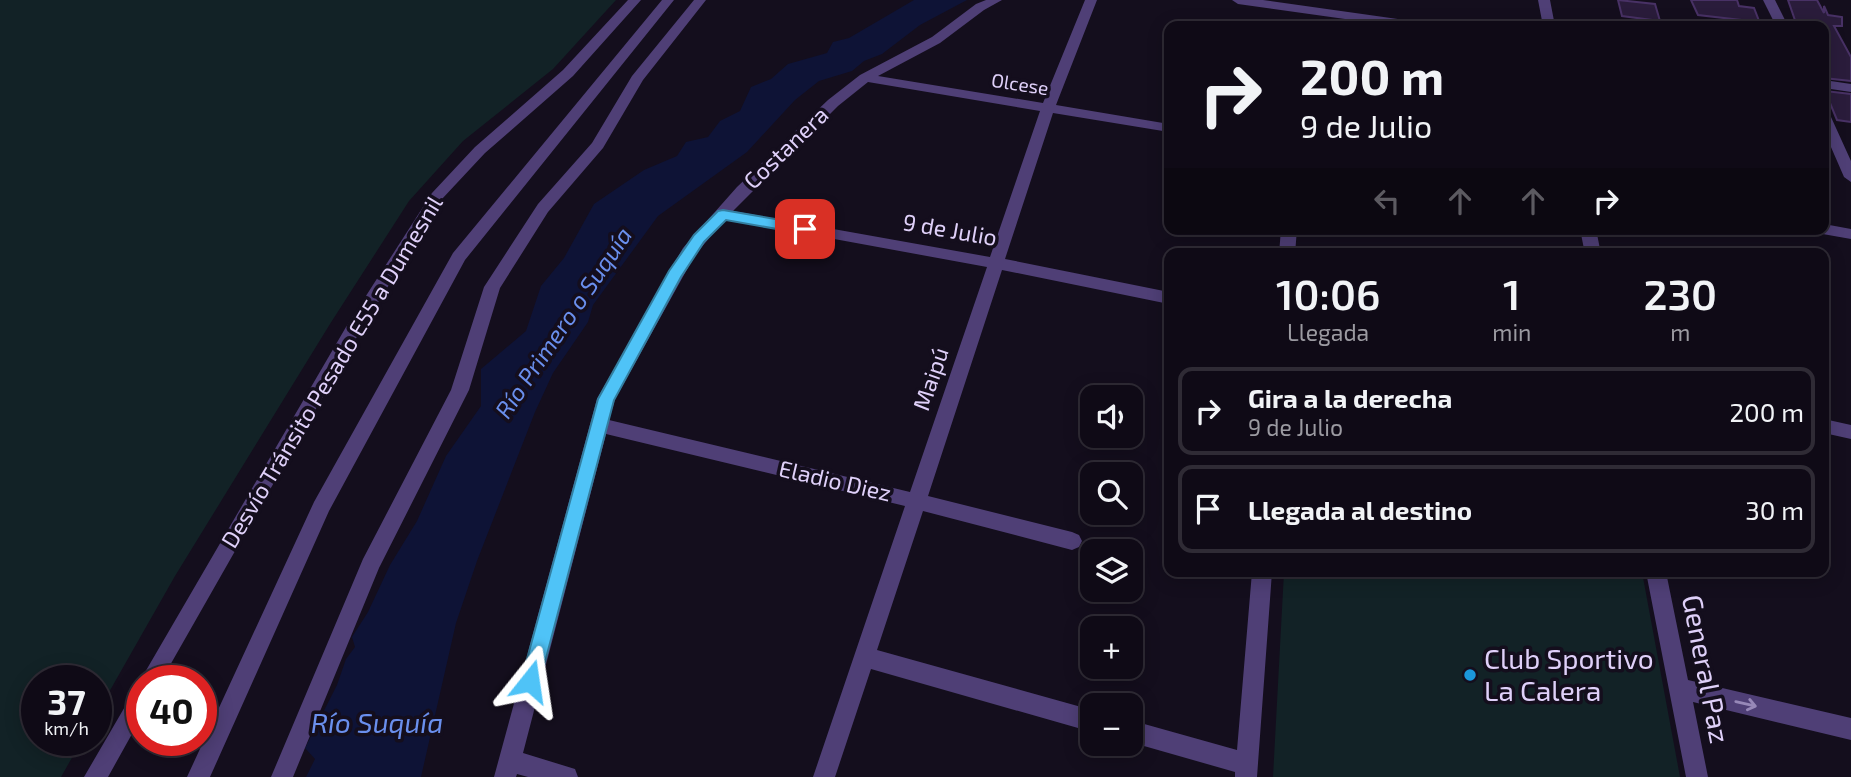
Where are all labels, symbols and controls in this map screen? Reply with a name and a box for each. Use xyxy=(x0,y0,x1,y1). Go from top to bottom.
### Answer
text: 200 m xyxy=(1300,46,1444,105)
icon: right xyxy=(1185,49,1276,140)
street label: Olcese xyxy=(990,68,1050,99)
street label: Costanera xyxy=(737,100,833,194)
text: 9 de Julio xyxy=(1300,106,1432,144)
icon: left xyxy=(1368,182,1406,220)
icon: ahead xyxy=(1441,182,1479,220)
icon: ahead xyxy=(1514,182,1552,220)
icon: right xyxy=(1587,182,1625,220)
street label: Desvío Tránsito Pesado E55 a Dumesnil xyxy=(215,190,448,553)
pin xyxy=(775,199,835,259)
street label: 9 de Julio xyxy=(901,207,999,251)
icon: arrive xyxy=(786,210,824,248)
water label: Río Primero o Suquía xyxy=(488,221,637,423)
text: 10:06 xyxy=(1276,268,1380,318)
text: 1 xyxy=(1503,268,1521,318)
text: 230 xyxy=(1643,268,1717,318)
text: Llegada xyxy=(1287,318,1369,346)
text: min xyxy=(1492,318,1531,346)
text: m xyxy=(1670,318,1690,346)
street label: Maipú xyxy=(906,343,954,414)
text: Gira a la derecha xyxy=(1248,382,1452,413)
map controls xyxy=(1080,385,1143,756)
button: sound xyxy=(1080,385,1143,448)
icon: right xyxy=(1189,392,1227,430)
text: 200 m xyxy=(1729,396,1804,427)
text: 9 de Julio xyxy=(1248,413,1343,441)
street label: Eladio Diez xyxy=(776,454,894,507)
button: search xyxy=(1080,462,1143,525)
icon: arrive xyxy=(1189,490,1227,528)
text: Llegada al destino xyxy=(1248,494,1472,525)
text: 30 m xyxy=(1745,494,1804,525)
button: layers xyxy=(1080,539,1143,602)
street label: General Paz xyxy=(1676,592,1738,746)
button: + xyxy=(1080,616,1143,679)
place label: Club Sportivo La Calera xyxy=(1484,641,1654,707)
position arrow xyxy=(493,644,567,718)
speed limit sign: 40 xyxy=(126,665,217,756)
marker: Club Sportivo La Calera xyxy=(1462,667,1478,683)
text: 37 xyxy=(47,680,86,722)
button: − xyxy=(1080,693,1143,756)
one-way arrow xyxy=(1734,698,1757,711)
water label: Río Suquía xyxy=(311,705,443,739)
text: km/h xyxy=(44,717,89,739)

